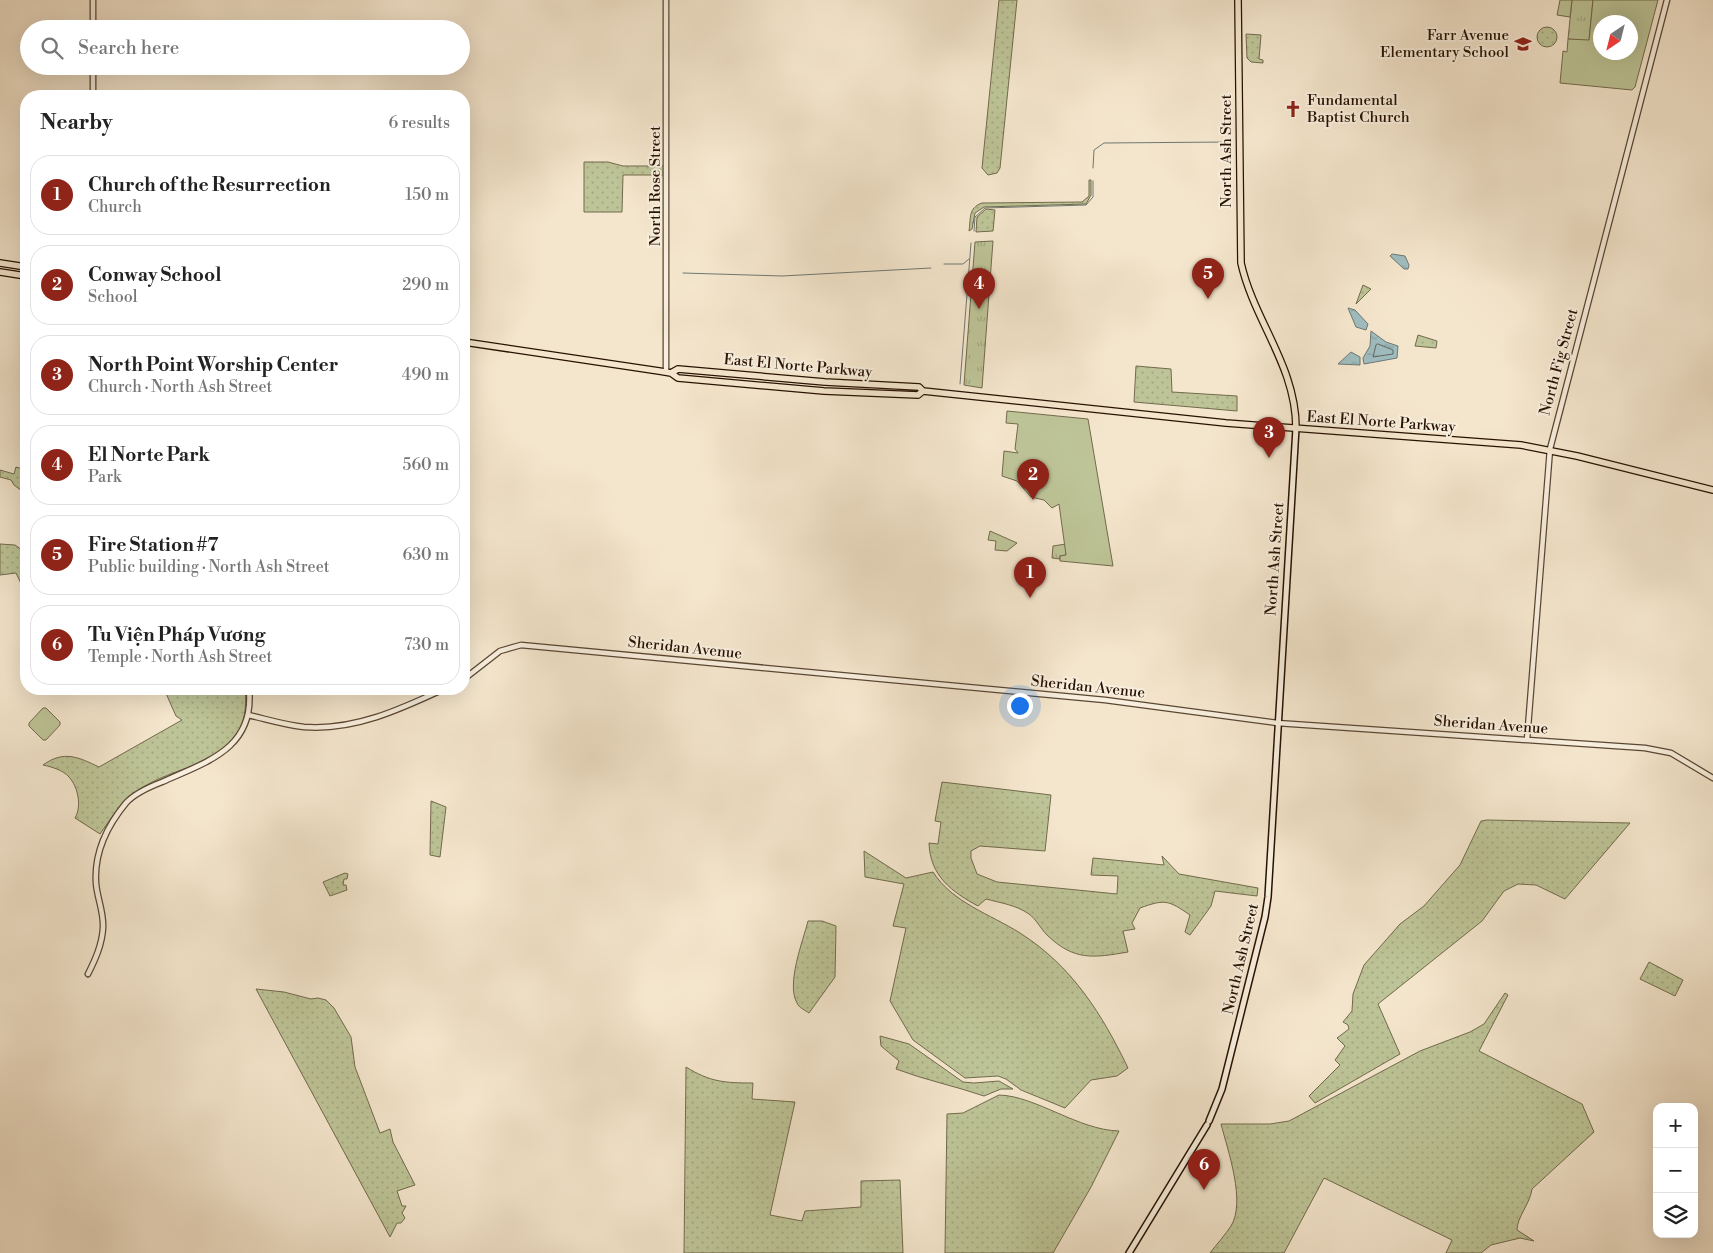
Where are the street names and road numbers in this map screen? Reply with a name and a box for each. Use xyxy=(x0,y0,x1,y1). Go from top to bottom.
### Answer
street label: North Ash Street xyxy=(1217,94,1236,208)
street label: North Rose Street xyxy=(646,125,665,246)
street label: North Fig Street xyxy=(1536,306,1583,418)
street label: East El Norte Parkway xyxy=(723,350,874,382)
street label: East El Norte Parkway xyxy=(1306,407,1457,437)
street label: North Ash Street xyxy=(1262,501,1288,616)
street label: Sheridan Avenue xyxy=(627,633,743,663)
street label: Sheridan Avenue xyxy=(1030,672,1146,702)
street label: Sheridan Avenue xyxy=(1433,712,1549,738)
street label: North Ash Street xyxy=(1219,901,1263,1016)

